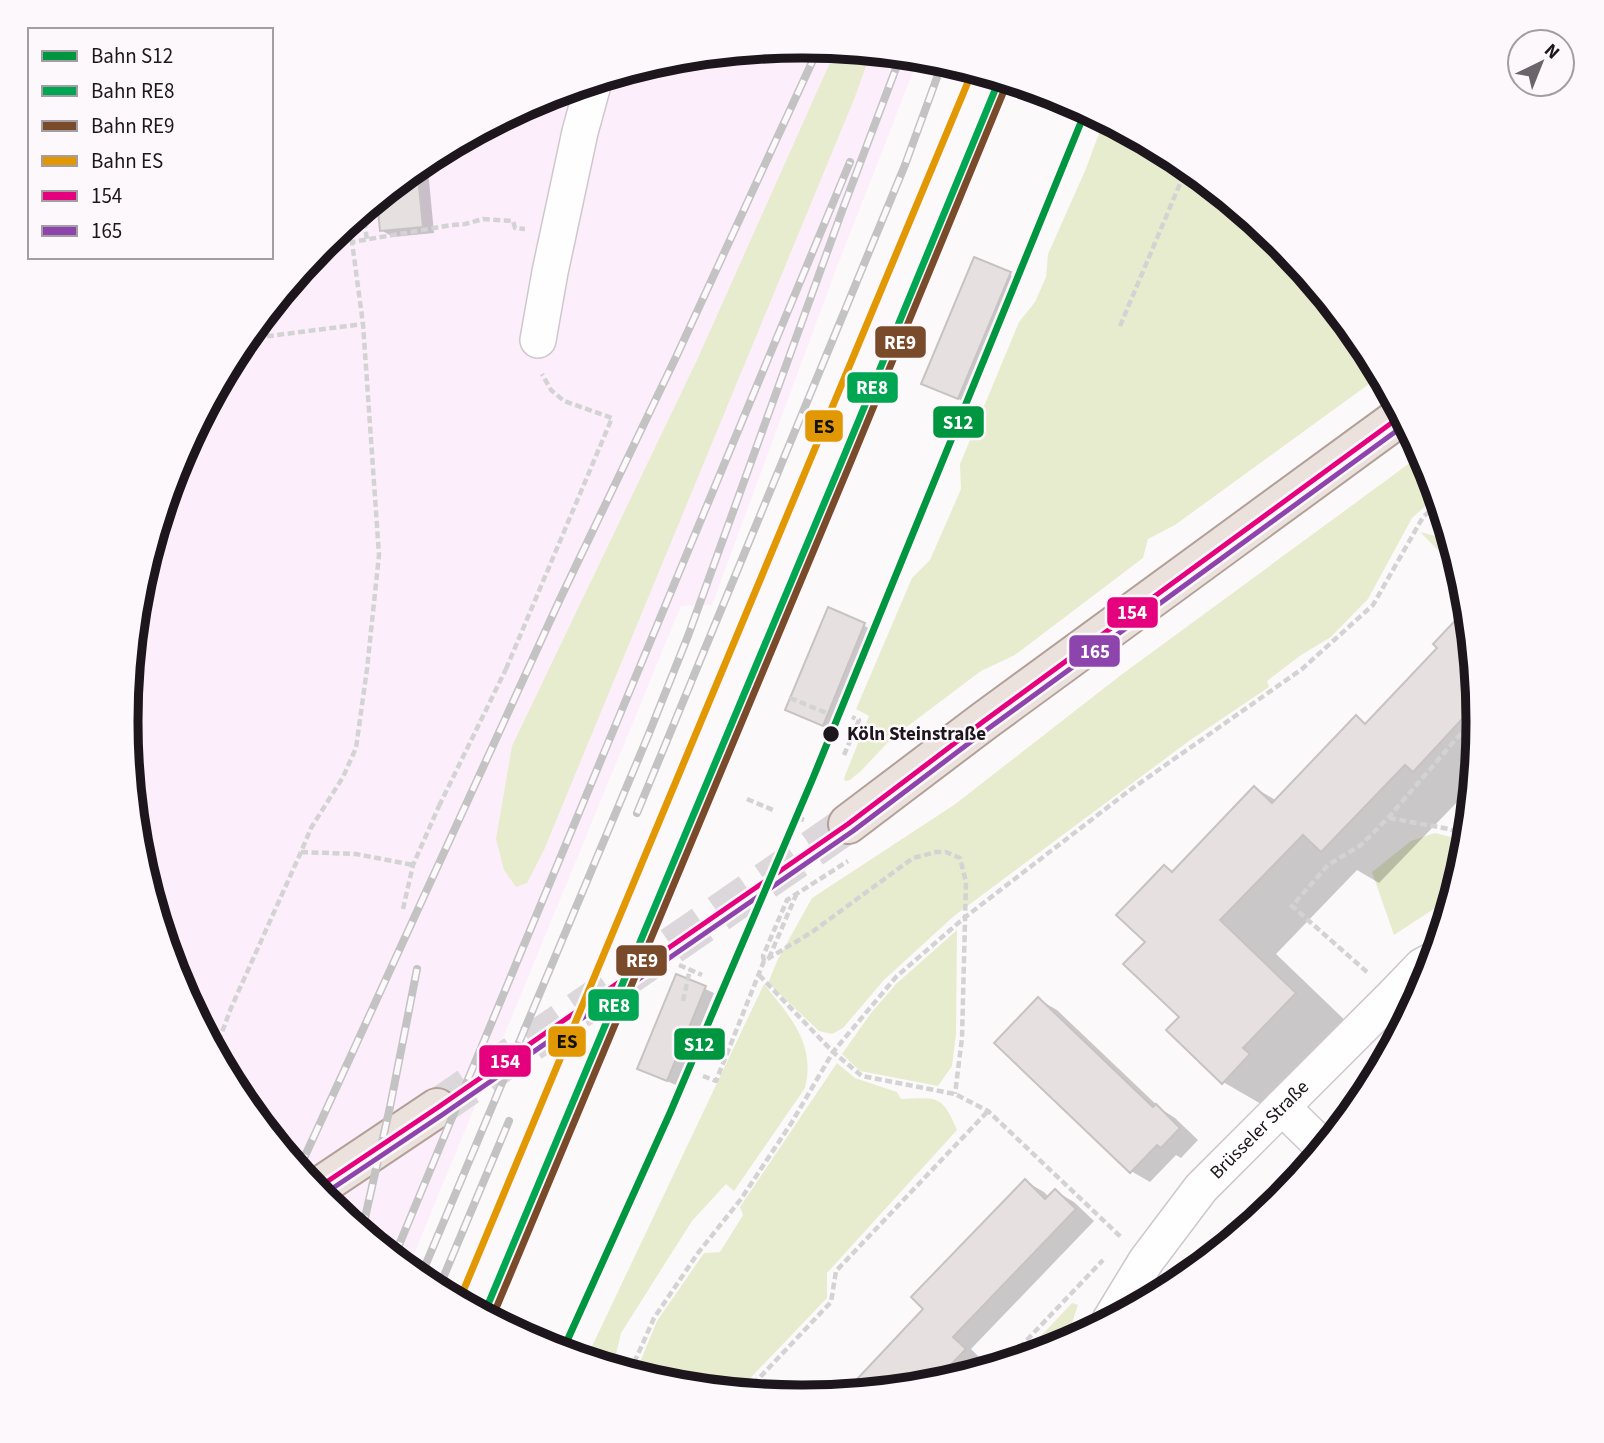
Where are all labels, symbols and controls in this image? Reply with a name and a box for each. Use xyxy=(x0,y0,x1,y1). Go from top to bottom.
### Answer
legend xyxy=(28,28,273,259)
north arrow xyxy=(1506,28,1576,98)
text: N xyxy=(1538,37,1565,66)
text: Bahn S12 xyxy=(91,41,173,71)
text: Bahn RE8 xyxy=(91,76,175,106)
text: Bahn RE9 xyxy=(91,111,175,141)
text: Bahn ES xyxy=(91,146,163,176)
text: 154 xyxy=(91,181,122,211)
text: 165 xyxy=(91,216,122,246)
line badge: RE9 xyxy=(874,325,927,359)
text: RE9 xyxy=(884,330,916,357)
line badge: RE8 xyxy=(846,371,899,404)
text: RE8 xyxy=(856,375,888,402)
line badge: S12 xyxy=(932,405,985,439)
line badge: ES xyxy=(804,409,844,443)
text: S12 xyxy=(943,410,973,437)
text: ES xyxy=(814,414,834,441)
line badge: 154 xyxy=(1106,596,1159,629)
text: 154 xyxy=(1117,600,1147,627)
line badge: 165 xyxy=(1068,634,1121,668)
text: 165 xyxy=(1080,639,1110,666)
place label: Köln Steinstraße xyxy=(847,721,986,748)
marker: Köln Steinstraße xyxy=(821,724,841,744)
line badge: RE9 xyxy=(615,944,668,977)
text: RE9 xyxy=(626,948,658,975)
line badge: RE8 xyxy=(587,988,640,1022)
text: RE8 xyxy=(598,993,630,1020)
line badge: ES xyxy=(547,1025,587,1058)
line badge: S12 xyxy=(673,1027,726,1061)
text: ES xyxy=(557,1029,577,1056)
text: S12 xyxy=(684,1032,714,1059)
line badge: 154 xyxy=(478,1044,532,1078)
text: 154 xyxy=(490,1049,520,1076)
street label: Brüsseler Straße xyxy=(1204,1074,1315,1185)

